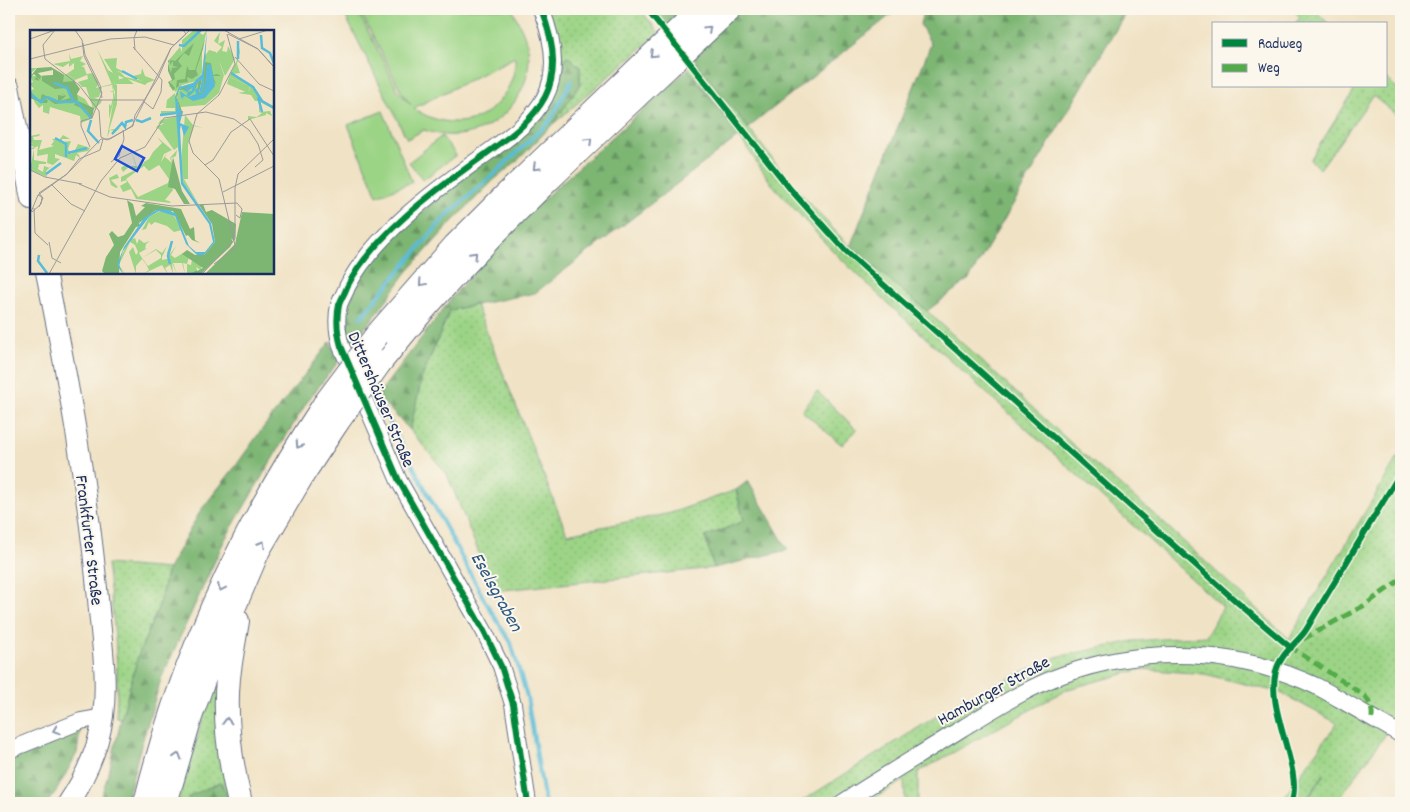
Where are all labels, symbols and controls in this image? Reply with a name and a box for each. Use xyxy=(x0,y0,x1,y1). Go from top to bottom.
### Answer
legend xyxy=(1212,22,1388,88)
one-way arrow xyxy=(702,26,711,35)
inset map xyxy=(30,30,274,274)
text: Radweg xyxy=(1258,34,1302,56)
one-way arrow xyxy=(650,48,659,57)
text: Weg xyxy=(1258,58,1280,80)
one-way arrow xyxy=(584,138,593,147)
one-way arrow xyxy=(532,161,541,170)
one-way arrow xyxy=(468,252,477,261)
one-way arrow xyxy=(419,277,428,286)
street label: Dittershäuser Straße xyxy=(340,328,420,472)
one-way arrow xyxy=(295,440,305,449)
street label: Frankfurter Straße xyxy=(67,474,108,607)
one-way arrow xyxy=(256,541,266,550)
water label: Eselsgraben xyxy=(462,548,528,638)
one-way arrow xyxy=(217,583,227,592)
street label: Hamburger Straße xyxy=(933,651,1055,733)
one-way arrow xyxy=(222,717,232,724)
one-way arrow xyxy=(52,724,61,735)
one-way arrow xyxy=(172,753,182,761)

